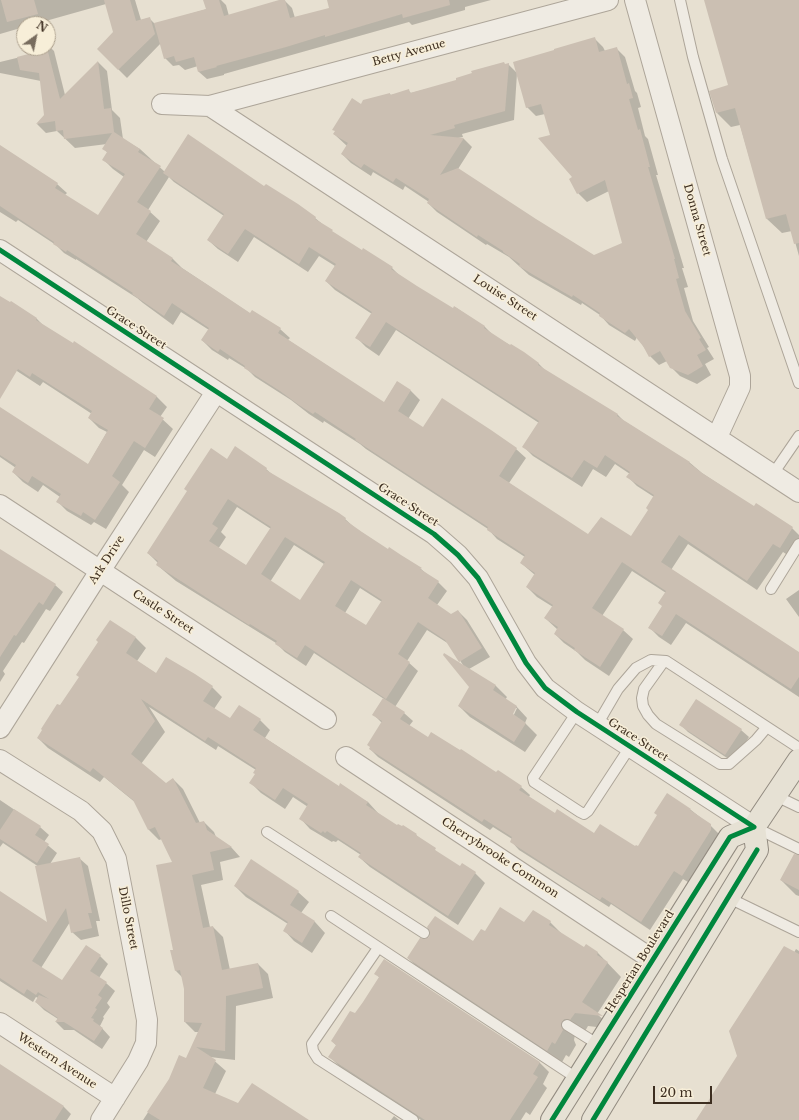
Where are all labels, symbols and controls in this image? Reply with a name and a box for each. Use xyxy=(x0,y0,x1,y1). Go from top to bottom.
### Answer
north arrow xyxy=(16,16,56,56)
text: N xyxy=(34,18,50,35)
street label: Betty Avenue xyxy=(371,37,447,69)
street label: Donna Street xyxy=(680,182,714,258)
street label: Louise Street xyxy=(470,272,540,324)
street label: Grace Street xyxy=(103,304,169,352)
street label: Grace Street xyxy=(375,481,441,529)
street label: Ark Drive xyxy=(86,533,128,587)
street label: Castle Street xyxy=(130,587,196,637)
street label: Grace Street xyxy=(605,716,671,764)
street label: Cherrybrooke Common xyxy=(439,815,561,901)
street label: Dillo Street xyxy=(115,885,141,951)
street label: Hesperian Boulevard xyxy=(603,908,677,1016)
street label: Western Avenue xyxy=(15,1030,99,1092)
scale bar xyxy=(655,1078,714,1104)
text: 20 m xyxy=(660,1085,692,1100)

